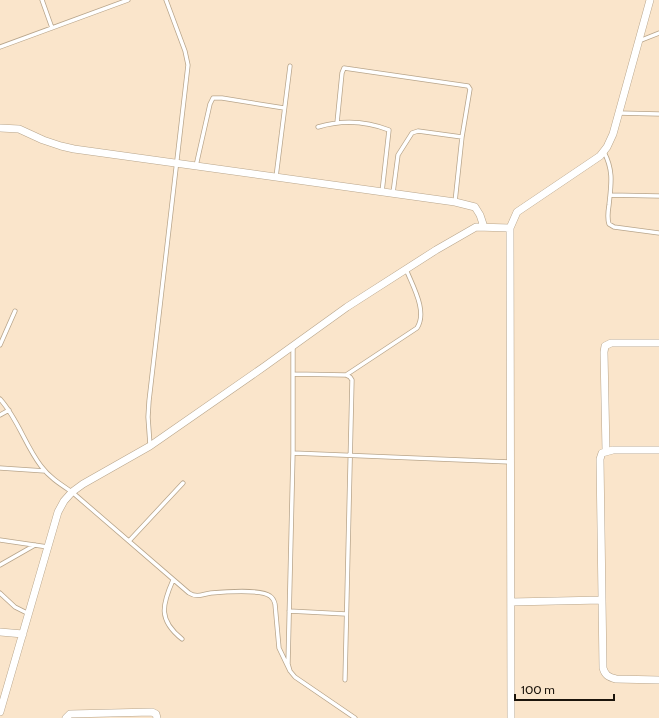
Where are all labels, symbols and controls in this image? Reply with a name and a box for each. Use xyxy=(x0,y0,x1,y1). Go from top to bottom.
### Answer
scale bar xyxy=(515,676,614,702)
text: 100 m xyxy=(521,682,555,697)

